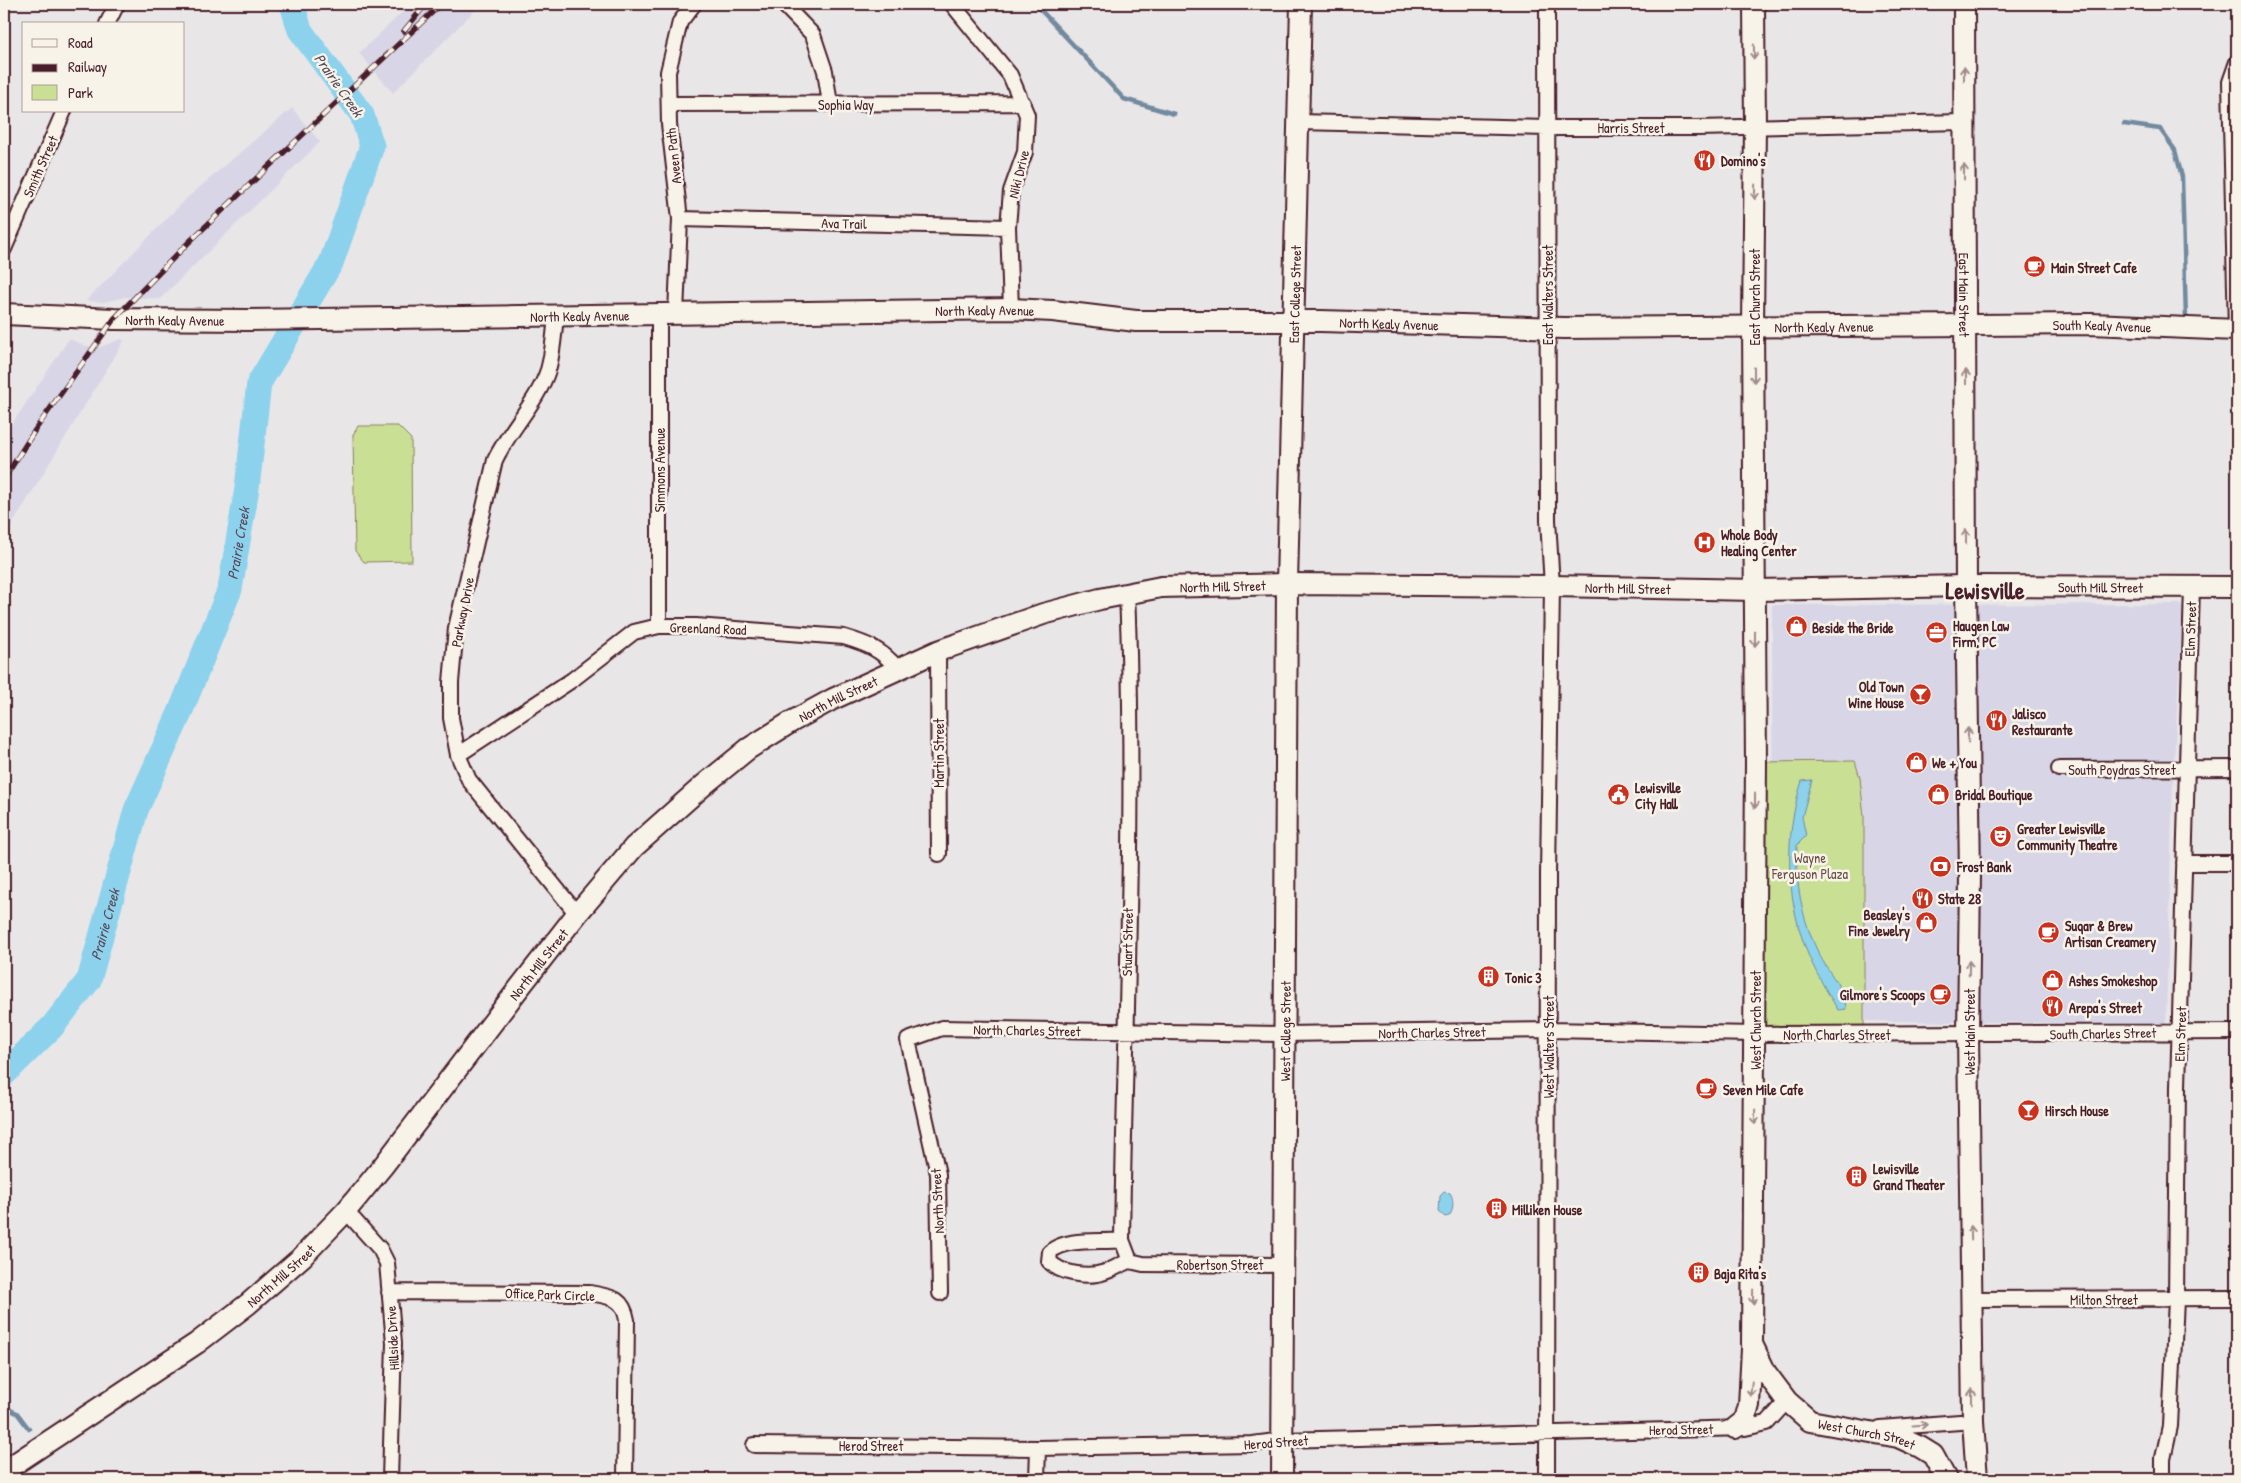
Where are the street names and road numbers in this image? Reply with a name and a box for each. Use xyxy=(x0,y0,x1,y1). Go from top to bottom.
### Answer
street label: Sophia Way xyxy=(818,95,874,115)
street label: Harris Street xyxy=(1597,118,1665,137)
street label: Aveen Path xyxy=(661,127,685,185)
street label: Smith Street xyxy=(18,132,62,200)
street label: Niki Drive xyxy=(1003,147,1033,200)
street label: Ava Trail xyxy=(821,213,867,233)
street label: East College Street xyxy=(1283,245,1305,343)
street label: East Walters Street xyxy=(1538,245,1557,345)
street label: East Church Street xyxy=(1745,248,1764,345)
street label: East Main Street xyxy=(1955,253,1975,337)
street label: North Kealy Avenue xyxy=(935,299,1035,320)
street label: North Kealy Avenue xyxy=(530,305,630,326)
street label: North Kealy Avenue xyxy=(125,310,225,330)
street label: North Kealy Avenue xyxy=(1339,312,1439,334)
street label: South Kealy Avenue xyxy=(2053,314,2152,336)
street label: North Kealy Avenue xyxy=(1774,316,1874,336)
street label: Simmons Avenue xyxy=(650,427,669,512)
street label: Parkway Drive xyxy=(446,575,479,649)
street label: North Mill Street xyxy=(1180,575,1266,596)
street label: North Mill Street xyxy=(1585,577,1671,598)
street label: South Mill Street xyxy=(2058,577,2143,596)
street label: Elm Street xyxy=(2180,601,2200,657)
street label: Greenland Road xyxy=(669,617,747,639)
street label: North Mill Street xyxy=(795,670,880,726)
street label: Martin Street xyxy=(929,718,948,788)
street label: South Poydras Street xyxy=(2068,760,2176,780)
street label: Stuart Street xyxy=(1117,907,1137,976)
street label: North Mill Street xyxy=(504,924,572,1004)
street label: West Church Street xyxy=(1746,970,1765,1070)
street label: West College Street xyxy=(1275,981,1295,1081)
street label: West Main Street xyxy=(1960,988,1979,1075)
street label: West Walters Street xyxy=(1539,996,1558,1098)
street label: Elm Street xyxy=(2170,1006,2190,1062)
street label: North Charles Street xyxy=(973,1020,1081,1040)
street label: North Charles Street xyxy=(1378,1022,1486,1042)
street label: South Charles Street xyxy=(2050,1023,2157,1043)
street label: North Charles Street xyxy=(1783,1025,1891,1044)
street label: North Street xyxy=(926,1168,948,1234)
street label: North Mill Street xyxy=(242,1240,319,1311)
street label: Robertson Street xyxy=(1177,1255,1264,1274)
street label: Office Park Circle xyxy=(505,1283,596,1305)
street label: Milton Street xyxy=(2070,1290,2138,1309)
street label: Hillside Drive xyxy=(381,1305,403,1371)
street label: West Church Street xyxy=(1817,1413,1919,1453)
street label: Herod Street xyxy=(1649,1419,1714,1439)
street label: Herod Street xyxy=(1243,1430,1309,1454)
street label: Herod Street xyxy=(839,1436,903,1455)

